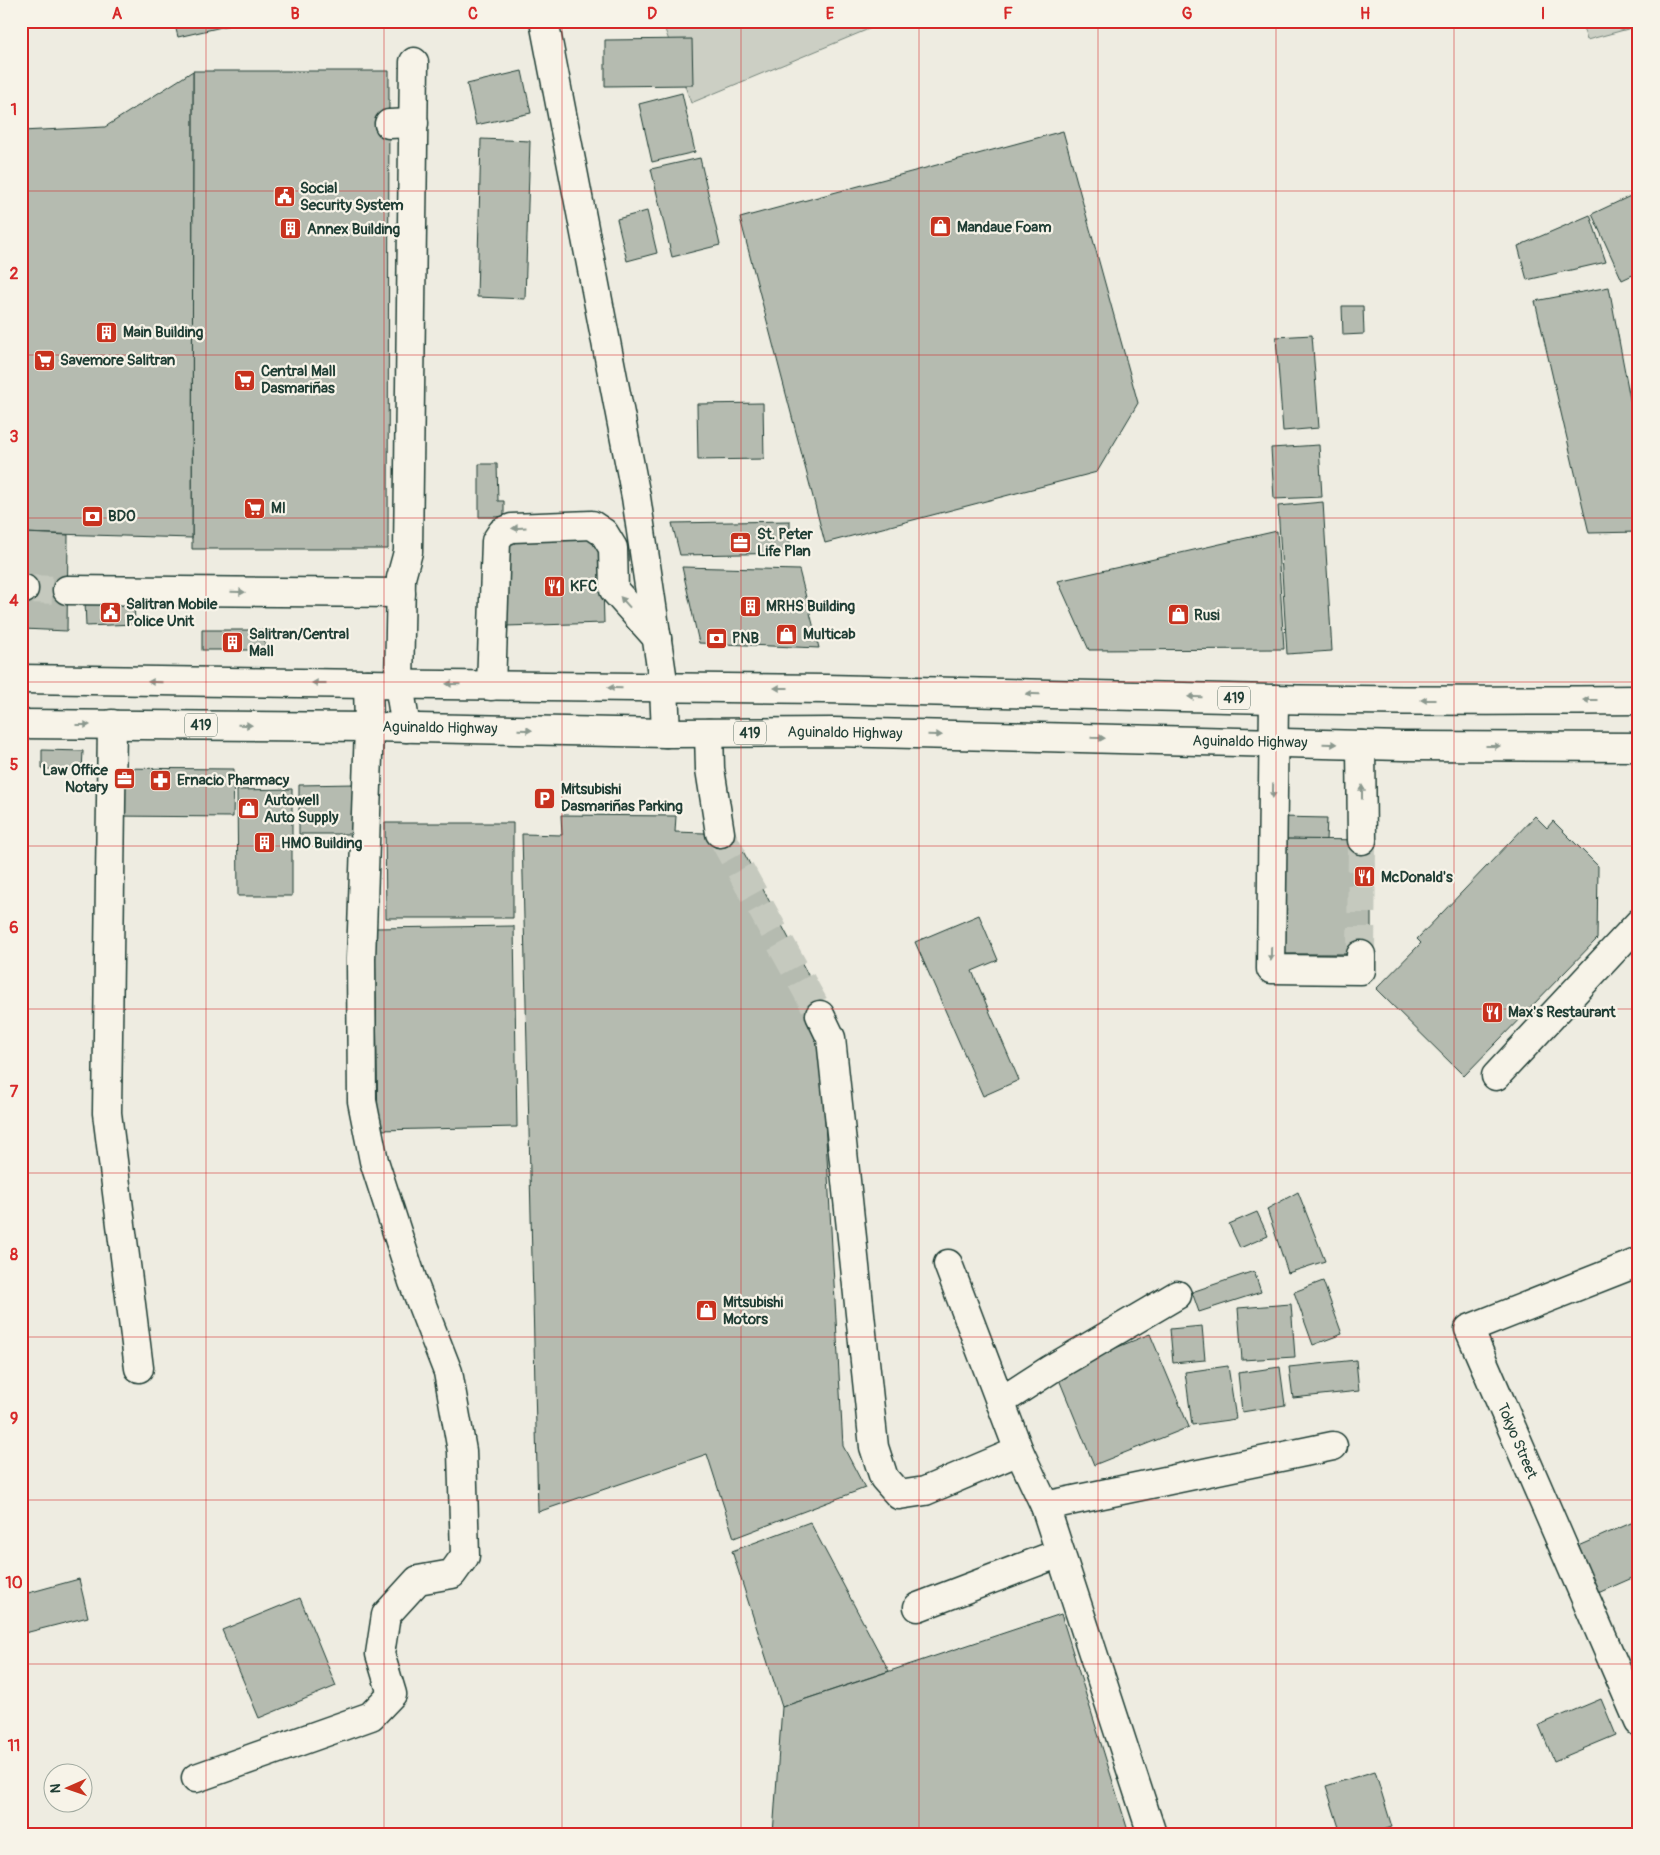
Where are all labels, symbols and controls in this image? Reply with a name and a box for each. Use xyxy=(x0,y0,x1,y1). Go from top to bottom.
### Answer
text: A xyxy=(112,4,123,24)
text: B xyxy=(290,4,300,24)
text: C xyxy=(468,4,478,24)
text: D xyxy=(647,4,657,24)
text: E xyxy=(826,4,835,24)
text: F xyxy=(1003,4,1013,24)
text: G xyxy=(1182,4,1193,24)
text: H xyxy=(1360,4,1370,24)
text: I xyxy=(1541,4,1545,24)
text: 1 xyxy=(11,100,17,120)
place label: Social Security System xyxy=(300,179,404,215)
public building icon: Social Security System xyxy=(272,185,296,209)
shop icon: Mandaue Foam xyxy=(929,215,953,239)
building icon: Annex Building xyxy=(279,217,303,241)
place label: Mandaue Foam xyxy=(957,218,1052,237)
place label: Annex Building xyxy=(307,220,401,239)
text: 2 xyxy=(10,264,19,284)
building icon: Main Building xyxy=(95,320,119,344)
place label: Main Building xyxy=(123,323,204,342)
supermarket icon: Savemore Salitran xyxy=(32,348,56,372)
place label: Savemore Salitran xyxy=(60,351,176,370)
place label: Central Mall Dasmariñas xyxy=(261,362,336,398)
supermarket icon: Central Mall Dasmariñas xyxy=(233,368,257,392)
text: 3 xyxy=(10,427,19,447)
supermarket icon: MI xyxy=(243,496,267,520)
place label: MI xyxy=(271,499,286,518)
bank icon: BDO xyxy=(80,504,104,528)
place label: BDO xyxy=(108,507,136,526)
one-way arrow xyxy=(511,524,527,532)
place label: St. Peter Life Plan xyxy=(757,525,813,561)
office icon: St. Peter Life Plan xyxy=(729,531,753,555)
restaurant icon: KFC xyxy=(542,574,566,598)
place label: KFC xyxy=(570,577,597,596)
one-way arrow xyxy=(231,588,247,596)
text: 4 xyxy=(9,591,19,611)
building icon: MRHS Building xyxy=(738,594,762,618)
place label: Salitran Mobile Police Unit xyxy=(126,595,218,631)
one-way arrow xyxy=(619,596,631,608)
place label: MRHS Building xyxy=(766,597,856,616)
public building icon: Salitran Mobile Police Unit xyxy=(98,601,122,625)
shop icon: Rusi xyxy=(1166,603,1190,627)
place label: Rusi xyxy=(1194,606,1220,625)
shop icon: Multicab xyxy=(775,622,799,646)
place label: Salitran/Central Mall xyxy=(249,625,349,661)
place label: Multicab xyxy=(803,625,856,644)
bank icon: PNB xyxy=(704,626,728,650)
place label: PNB xyxy=(732,629,759,648)
building icon: Salitran/Central Mall xyxy=(221,631,245,655)
one-way arrow xyxy=(147,677,163,685)
one-way arrow xyxy=(311,679,327,687)
one-way arrow xyxy=(444,680,460,688)
one-way arrow xyxy=(607,683,623,691)
one-way arrow xyxy=(773,684,789,692)
road number: 419 xyxy=(1218,686,1250,710)
one-way arrow xyxy=(1024,689,1040,697)
one-way arrow xyxy=(1187,693,1203,701)
one-way arrow xyxy=(1419,696,1435,704)
one-way arrow xyxy=(1582,696,1598,704)
road number: 419 xyxy=(185,714,217,736)
street label: Aguinaldo Highway xyxy=(382,717,498,739)
one-way arrow xyxy=(75,721,91,729)
one-way arrow xyxy=(238,721,254,729)
road number: 419 xyxy=(734,721,766,744)
street label: Aguinaldo Highway xyxy=(787,722,903,744)
one-way arrow xyxy=(517,726,533,734)
one-way arrow xyxy=(928,731,944,739)
street label: Aguinaldo Highway xyxy=(1192,731,1308,753)
one-way arrow xyxy=(1090,735,1106,743)
one-way arrow xyxy=(1323,740,1339,748)
one-way arrow xyxy=(1485,742,1501,750)
text: 5 xyxy=(10,755,19,775)
place label: Law Office Notary xyxy=(42,761,109,797)
office icon: Law Office Notary xyxy=(112,767,136,791)
pharmacy icon: Ernacio Pharmacy xyxy=(149,768,173,792)
place label: Ernacio Pharmacy xyxy=(177,771,290,790)
place label: Mitsubishi Dasmariñas Parking xyxy=(561,780,683,816)
one-way arrow xyxy=(1269,783,1277,799)
one-way arrow xyxy=(1358,784,1366,800)
parking icon: Mitsubishi Dasmariñas Parking xyxy=(533,786,557,810)
place label: Autowell Auto Supply xyxy=(264,791,339,827)
shop icon: Autowell Auto Supply xyxy=(236,797,260,821)
building icon: HMO Building xyxy=(253,831,277,855)
place label: HMO Building xyxy=(281,834,363,853)
restaurant icon: McDonald's xyxy=(1353,865,1377,889)
place label: McDonald's xyxy=(1381,868,1453,887)
text: 6 xyxy=(9,918,19,938)
one-way arrow xyxy=(1267,946,1275,962)
restaurant icon: Max's Restaurant xyxy=(1480,1000,1504,1024)
place label: Max's Restaurant xyxy=(1508,1003,1616,1022)
text: 7 xyxy=(10,1082,19,1102)
text: 8 xyxy=(10,1245,18,1265)
place label: Mitsubishi Motors xyxy=(723,1293,783,1329)
shop icon: Mitsubishi Motors xyxy=(695,1299,719,1323)
street label: Tokyo Street xyxy=(1493,1400,1542,1483)
text: 9 xyxy=(10,1409,18,1429)
text: 10 xyxy=(5,1573,23,1593)
text: 11 xyxy=(8,1736,20,1756)
north arrow xyxy=(42,1762,92,1812)
text: N xyxy=(47,1783,64,1793)

